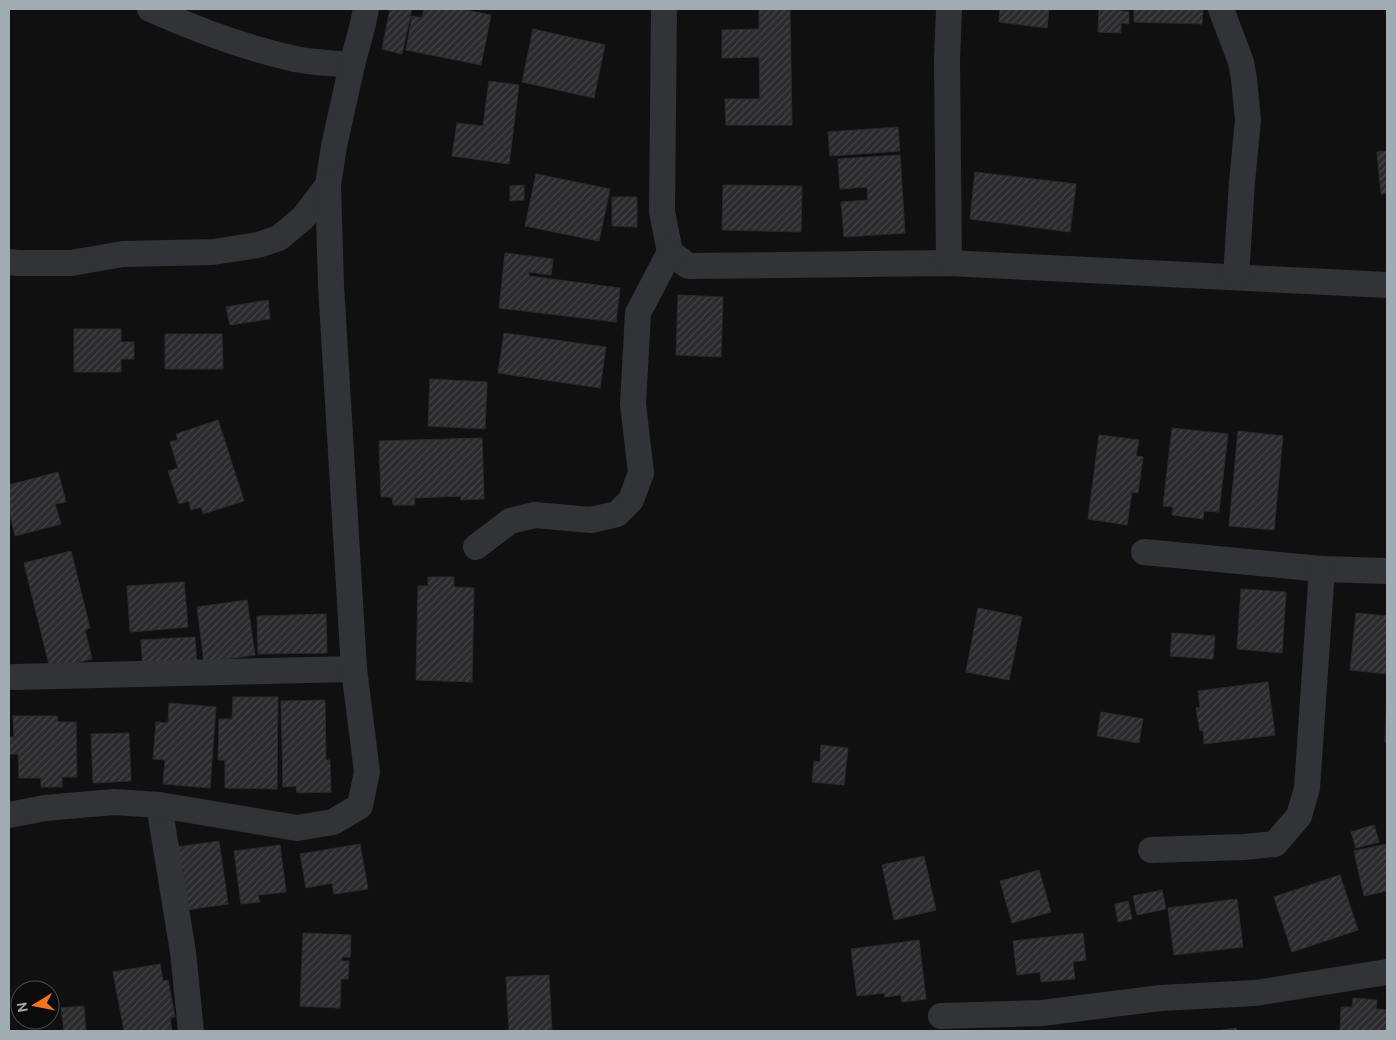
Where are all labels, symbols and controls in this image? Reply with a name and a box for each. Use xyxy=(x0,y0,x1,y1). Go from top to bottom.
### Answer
north arrow xyxy=(10,980,60,1030)
text: N xyxy=(12,1001,32,1014)

